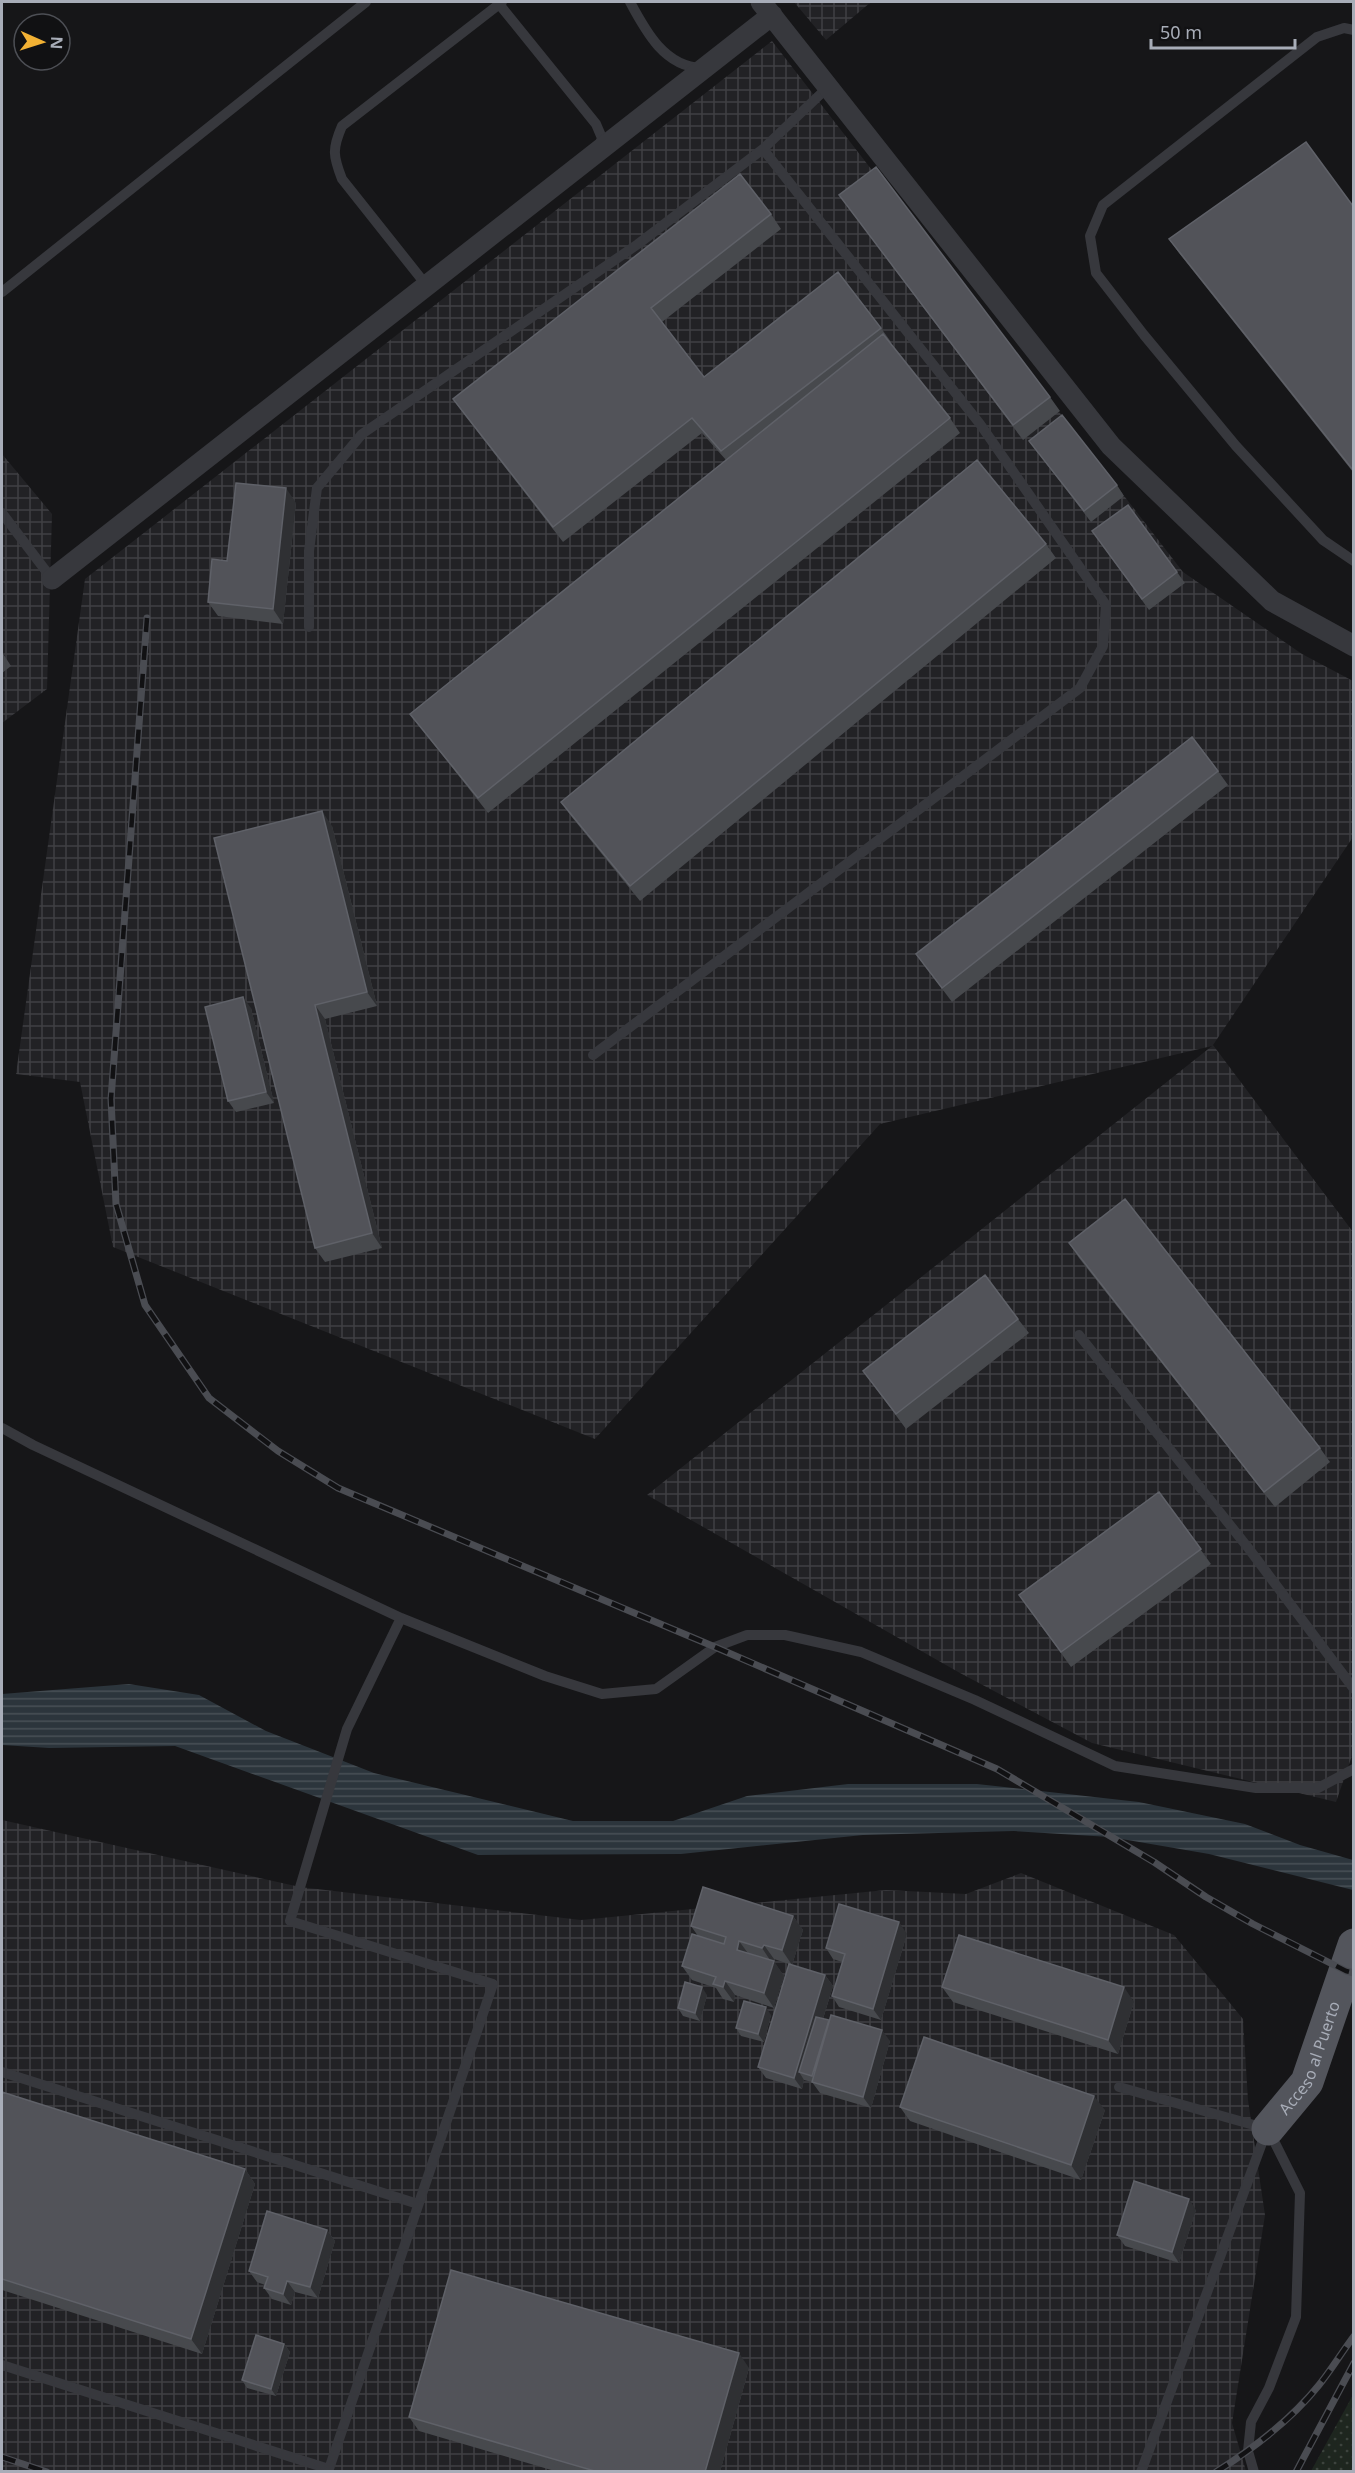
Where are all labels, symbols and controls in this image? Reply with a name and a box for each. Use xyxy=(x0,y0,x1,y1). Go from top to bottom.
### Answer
north arrow xyxy=(12,12,72,72)
scale bar xyxy=(1151,12,1295,50)
text: 50 m xyxy=(1160,20,1202,44)
text: N xyxy=(46,36,68,50)
street label: Acceso al Puerto xyxy=(1274,1998,1345,2119)

